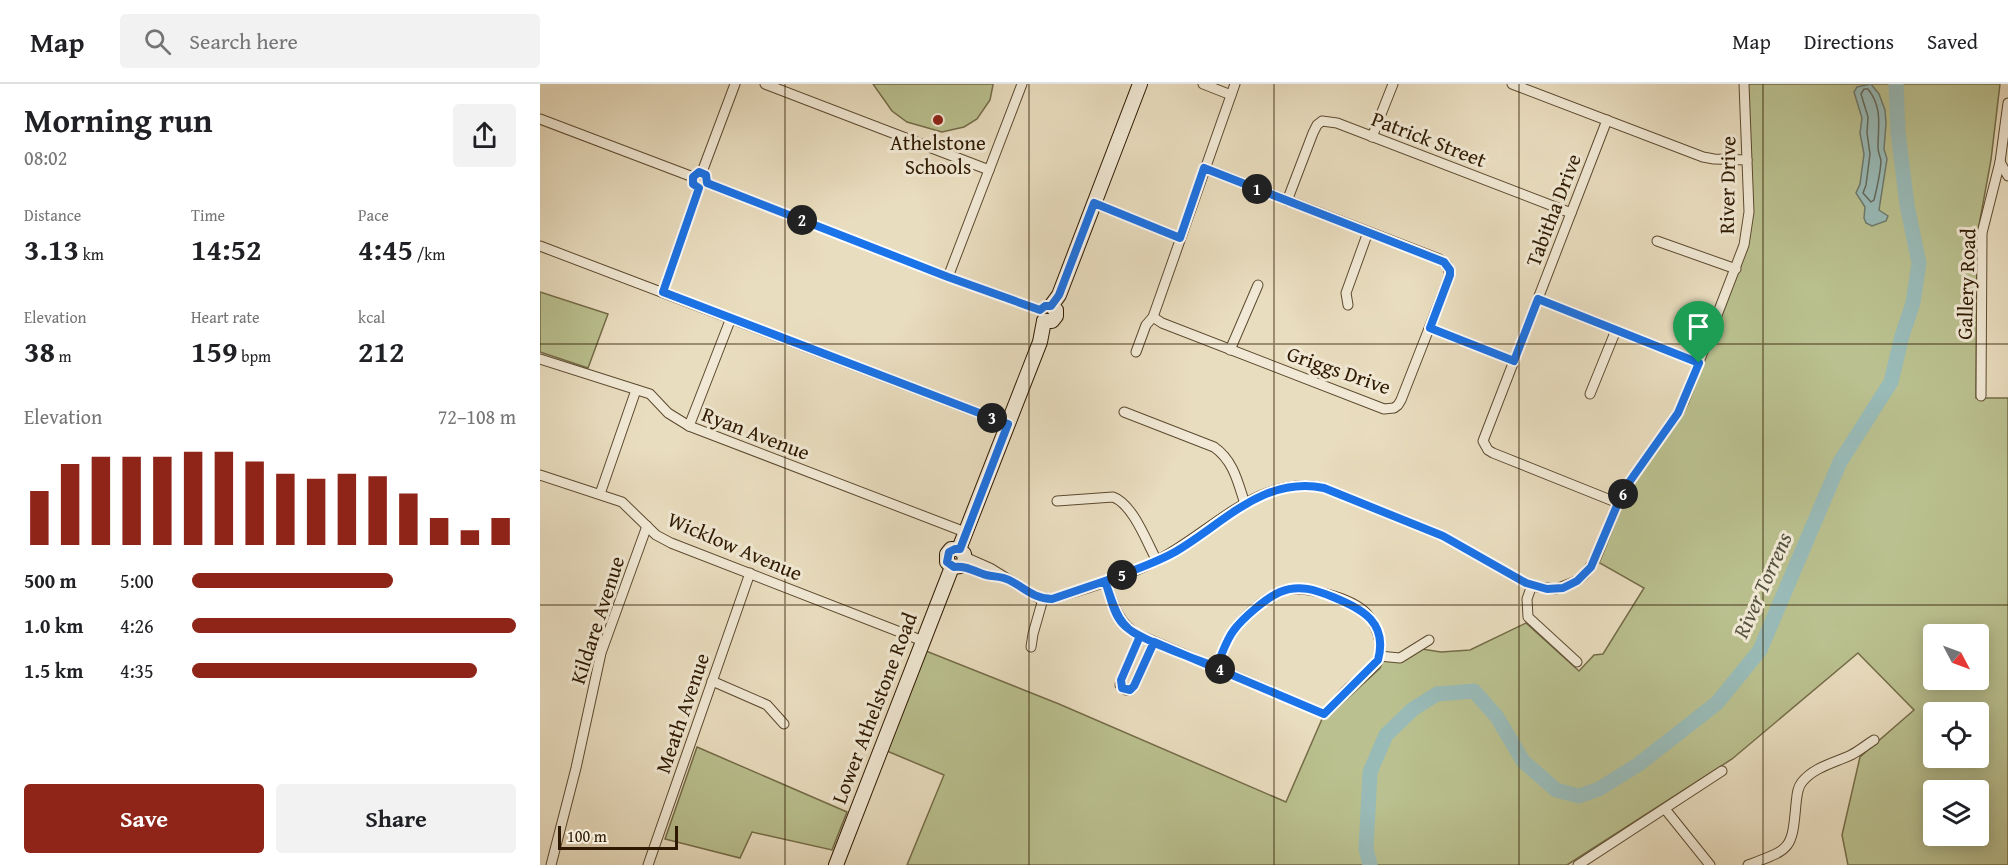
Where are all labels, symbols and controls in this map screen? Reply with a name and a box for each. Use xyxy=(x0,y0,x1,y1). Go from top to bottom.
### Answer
search box xyxy=(120,14,540,68)
text: Map xyxy=(30,21,84,62)
icon: search xyxy=(141,25,174,58)
text: Search here xyxy=(189,25,298,57)
text: Map xyxy=(1732,26,1771,57)
text: Directions xyxy=(1804,26,1894,57)
text: Saved xyxy=(1927,26,1978,57)
text: Morning run xyxy=(24,96,213,144)
street label: Patrick Street xyxy=(1367,103,1491,175)
button: share xyxy=(453,104,516,167)
marker: Athelstone Schools xyxy=(931,113,945,127)
place label: Athelstone Schools xyxy=(890,127,986,182)
street label: River Drive xyxy=(1711,136,1743,234)
text: 08:02 xyxy=(24,143,67,172)
street label: Tabitha Drive xyxy=(1517,149,1589,271)
pin: 1 xyxy=(1242,174,1272,204)
text: 1 xyxy=(1253,177,1261,201)
text: Distance xyxy=(24,203,81,227)
text: Time xyxy=(191,203,225,227)
text: Pace xyxy=(358,203,389,227)
pin: 2 xyxy=(787,205,817,235)
text: 2 xyxy=(798,208,806,232)
text: 3.13 xyxy=(24,227,79,271)
text: 14:52 xyxy=(191,227,262,271)
text: 4:45 xyxy=(358,227,413,271)
street label: Gallery Road xyxy=(1949,227,1983,340)
text: km xyxy=(79,242,104,266)
text: /km xyxy=(413,242,445,266)
pin xyxy=(1673,301,1724,363)
text: Elevation xyxy=(24,305,87,329)
text: Heart rate xyxy=(191,305,260,329)
text: kcal xyxy=(358,305,385,329)
icon: arrive xyxy=(1682,310,1715,343)
text: 38 xyxy=(24,329,55,373)
text: 159 xyxy=(191,329,238,373)
text: 212 xyxy=(358,329,405,373)
street label: Griggs Drive xyxy=(1283,338,1395,402)
text: m xyxy=(55,344,72,368)
text: bpm xyxy=(238,344,271,368)
street label: Ryan Avenue xyxy=(698,398,814,468)
text: Elevation xyxy=(24,402,102,431)
text: 72–108 m xyxy=(438,402,516,431)
pin: 3 xyxy=(977,403,1007,433)
text: 3 xyxy=(988,406,996,430)
pin: 6 xyxy=(1608,479,1638,509)
text: 6 xyxy=(1619,482,1627,506)
street label: Wicklow Avenue xyxy=(663,504,807,588)
water label: River Torrens xyxy=(1724,527,1800,644)
street label: Kildare Avenue xyxy=(562,552,632,688)
pin: 5 xyxy=(1107,560,1137,590)
text: 5 xyxy=(1118,563,1126,587)
text: 500 m xyxy=(24,566,77,595)
text: 5:00 xyxy=(120,566,154,595)
street label: Lower Athelstone Road xyxy=(823,607,925,808)
text: 1.0 km xyxy=(24,611,83,640)
text: 4:26 xyxy=(120,611,154,640)
north arrow xyxy=(1923,624,1989,690)
map controls xyxy=(1923,624,1989,846)
street label: Meath Avenue xyxy=(647,649,717,777)
pin: 4 xyxy=(1205,654,1235,684)
text: 1.5 km xyxy=(24,656,83,685)
text: 4:35 xyxy=(120,656,154,685)
text: 4 xyxy=(1216,657,1224,681)
button: locate xyxy=(1923,702,1989,768)
button: layers xyxy=(1923,780,1989,846)
button: Save xyxy=(24,784,264,853)
button: Share xyxy=(276,784,516,853)
scale bar xyxy=(558,823,678,850)
text: 100 m xyxy=(567,824,607,848)

